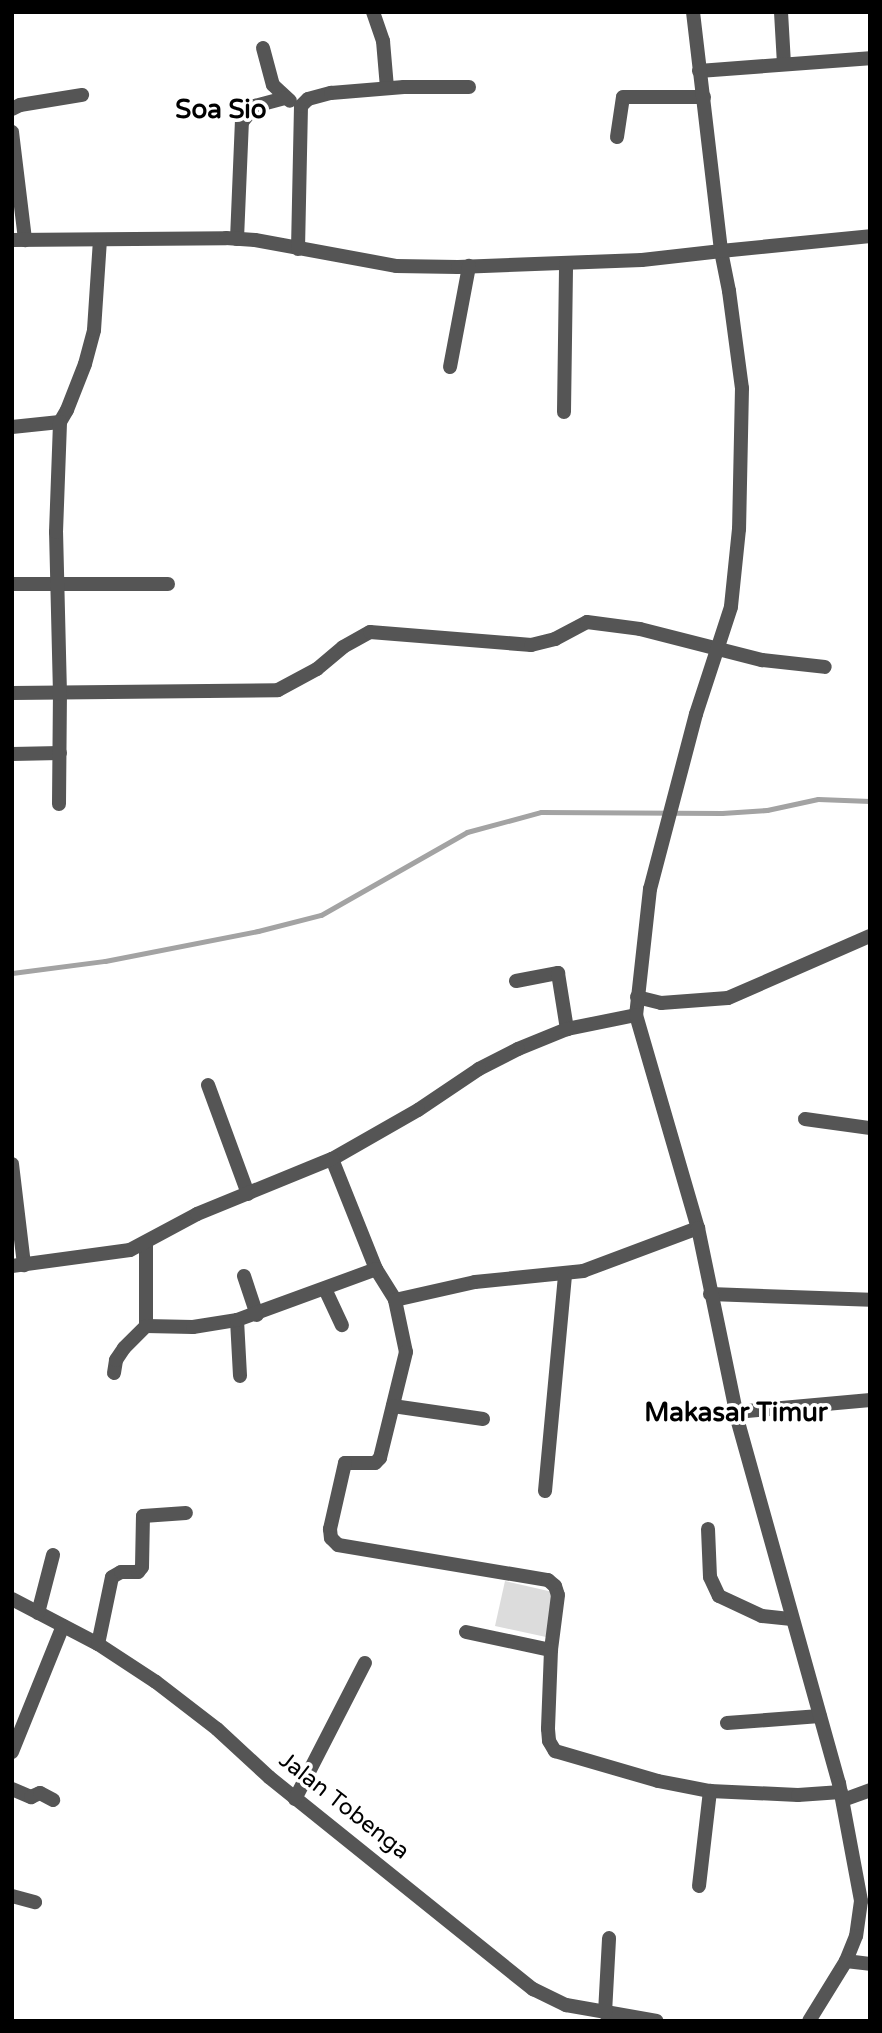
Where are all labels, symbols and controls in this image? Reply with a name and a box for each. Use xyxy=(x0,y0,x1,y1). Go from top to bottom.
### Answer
district label: Soa Sio xyxy=(175,94,267,126)
district label: Makasar Timur xyxy=(644,1397,828,1429)
street label: Jalan Tobenga xyxy=(273,1747,415,1865)

